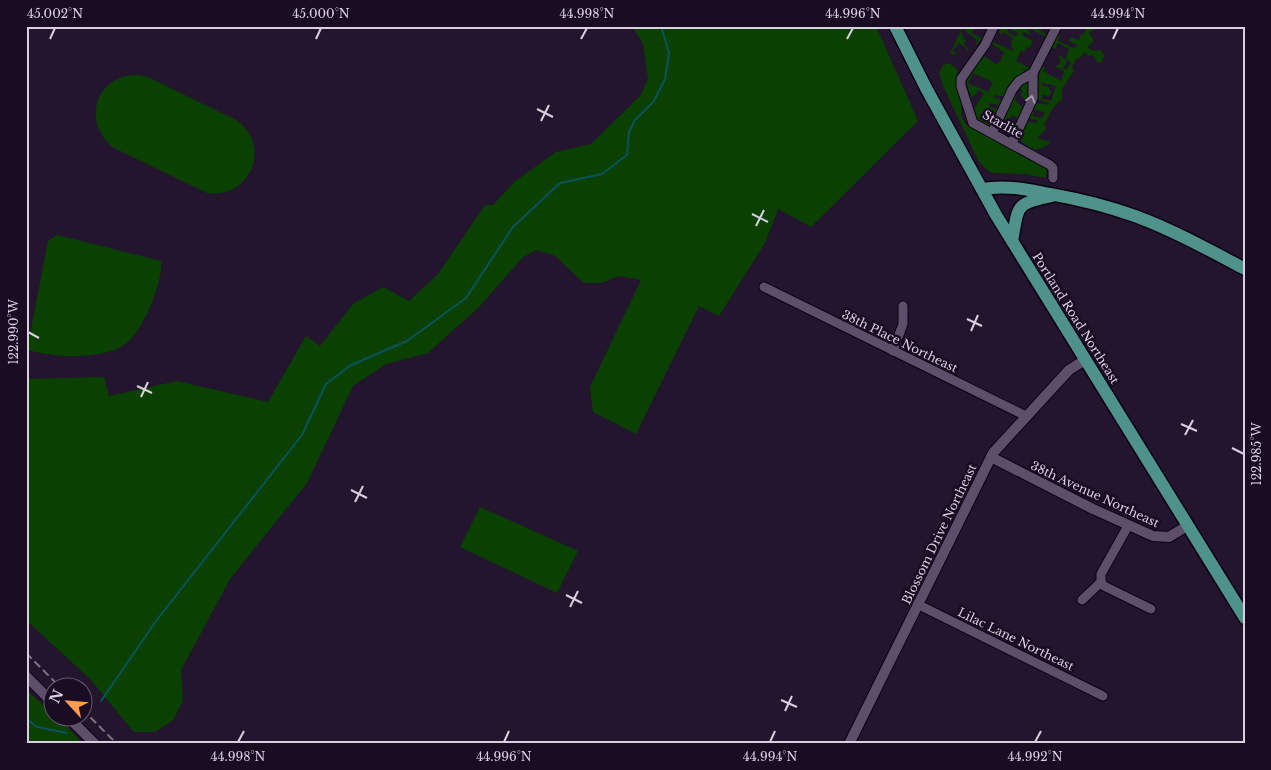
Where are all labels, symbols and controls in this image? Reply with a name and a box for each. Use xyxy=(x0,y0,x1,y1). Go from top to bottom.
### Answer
text: 45.002°N xyxy=(27,6,83,21)
text: 45.000°N xyxy=(292,6,350,21)
text: 44.998°N xyxy=(560,6,615,21)
text: 44.996°N xyxy=(825,6,881,21)
text: 44.994°N xyxy=(1091,6,1145,21)
one-way arrow xyxy=(1026,95,1036,103)
street label: Starlite xyxy=(980,107,1026,141)
street label: Portland Road Northeast xyxy=(1029,250,1123,387)
text: 122.990°W xyxy=(6,298,21,365)
street label: 38th Place Northeast xyxy=(840,306,961,376)
text: 122.985°W xyxy=(1249,421,1264,486)
street label: 38th Avenue Northeast xyxy=(1028,458,1162,531)
street label: Blossom Drive Northeast xyxy=(898,461,980,607)
street label: Lilac Lane Northeast xyxy=(955,604,1077,674)
north arrow xyxy=(42,678,92,728)
text: N xyxy=(45,686,67,706)
text: 44.998°N xyxy=(211,749,266,764)
text: 44.996°N xyxy=(476,749,532,764)
text: 44.994°N xyxy=(743,749,797,764)
text: 44.992°N xyxy=(1007,749,1063,764)

